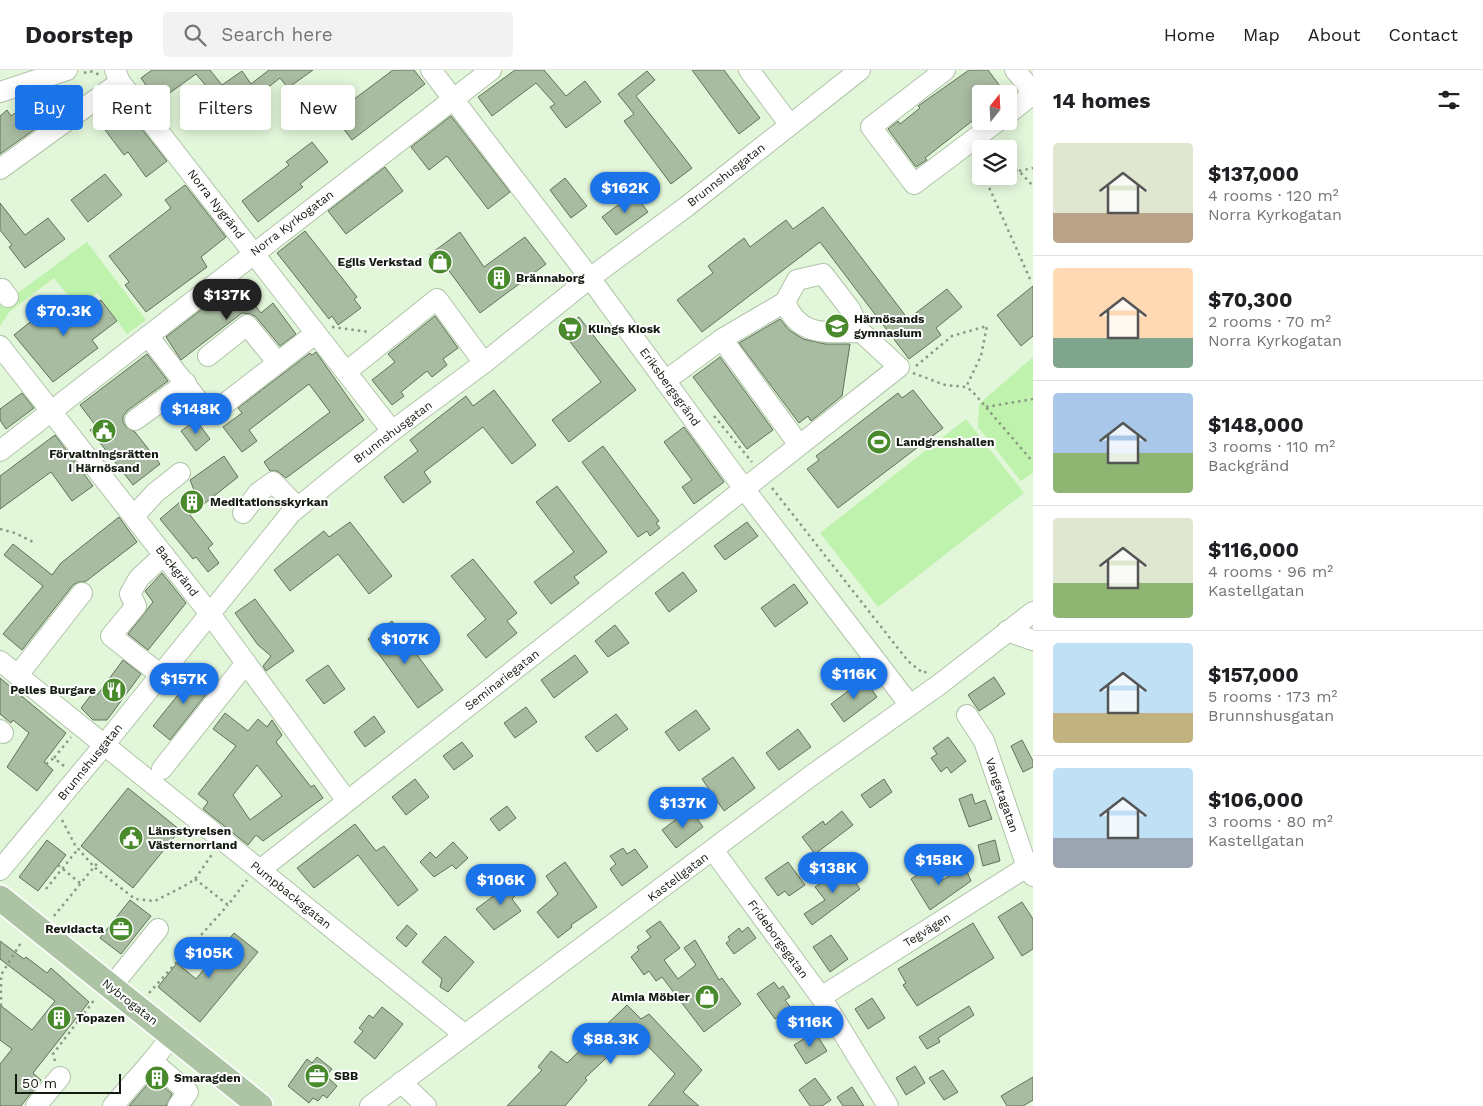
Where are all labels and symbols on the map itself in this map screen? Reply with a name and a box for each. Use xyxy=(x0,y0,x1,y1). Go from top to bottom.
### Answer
north arrow xyxy=(972,85,1018,130)
street label: Brunnshusgatan xyxy=(684,140,768,210)
street label: Norra Nygränd xyxy=(185,167,247,241)
pin: $162K xyxy=(590,172,660,214)
street label: Norra Kyrkogatan xyxy=(248,187,336,259)
shop icon: Egils Verkstad xyxy=(427,249,453,275)
place label: Egils Verkstad xyxy=(338,255,422,269)
building icon: Brännaborg xyxy=(486,265,512,291)
place label: Brännaborg xyxy=(516,271,585,285)
pin: $137K xyxy=(192,278,262,321)
pin: $70.3K xyxy=(23,294,105,337)
place label: Härnösands gymnasium xyxy=(854,312,925,340)
school or university icon: Härnösands gymnasium xyxy=(824,313,850,339)
supermarket icon: Klings Kiosk xyxy=(557,316,583,342)
place label: Klings Kiosk xyxy=(588,322,661,336)
street label: Eriksbergsgränd xyxy=(637,345,703,429)
pin: $148K xyxy=(161,392,231,435)
street label: Brunnshusgatan xyxy=(351,398,435,466)
public building icon: Förvaltningsrätten i Härnösand xyxy=(91,418,117,444)
sports icon: Landgrenshallen xyxy=(866,429,892,455)
place label: Landgrenshallen xyxy=(896,435,994,449)
place label: Förvaltningsrätten i Härnösand xyxy=(49,447,159,475)
building icon: Meditationsskyrkan xyxy=(179,489,205,515)
place label: Meditationsskyrkan xyxy=(210,495,328,509)
street label: Backgränd xyxy=(153,543,201,599)
pin: $107K xyxy=(370,622,440,665)
street label: Seminariegatan xyxy=(462,647,542,713)
pin: $116K xyxy=(819,658,889,700)
pin: $157K xyxy=(149,662,219,705)
restaurant icon: Pelles Burgare xyxy=(101,677,127,703)
place label: Pelles Burgare xyxy=(10,683,96,697)
street label: Brunnshusgatan xyxy=(55,721,125,803)
street label: Vangstagatan xyxy=(983,756,1021,834)
pin: $137K xyxy=(648,786,718,829)
place label: Länsstyrelsen Västernorrland xyxy=(148,824,237,852)
public building icon: Länsstyrelsen Västernorrland xyxy=(118,825,144,851)
pin: $158K xyxy=(904,844,974,886)
street label: Kastellgatan xyxy=(645,850,711,904)
pin: $138K xyxy=(798,852,868,894)
street label: Pumpbacksgatan xyxy=(248,858,334,932)
pin: $106K xyxy=(466,864,536,906)
street label: Frideborgsgatan xyxy=(745,897,811,981)
street label: Tegvägen xyxy=(901,910,953,950)
office icon: Revidacta xyxy=(108,916,134,942)
place label: Revidacta xyxy=(45,922,104,936)
pin: $105K xyxy=(174,936,244,979)
street label: Nybrogatan xyxy=(99,976,161,1028)
shop icon: Almia Möbler xyxy=(694,984,720,1010)
place label: Almia Möbler xyxy=(611,990,691,1004)
building icon: Topazen xyxy=(46,1005,72,1031)
pin: $116K xyxy=(775,1006,845,1048)
place label: Topazen xyxy=(76,1011,125,1025)
pin: $88.3K xyxy=(570,1022,652,1065)
office icon: SBB xyxy=(304,1063,330,1089)
building icon: Smaragden xyxy=(144,1065,170,1091)
place label: SBB xyxy=(334,1069,358,1083)
scale bar xyxy=(15,1071,121,1094)
place label: Smaragden xyxy=(174,1071,241,1085)

